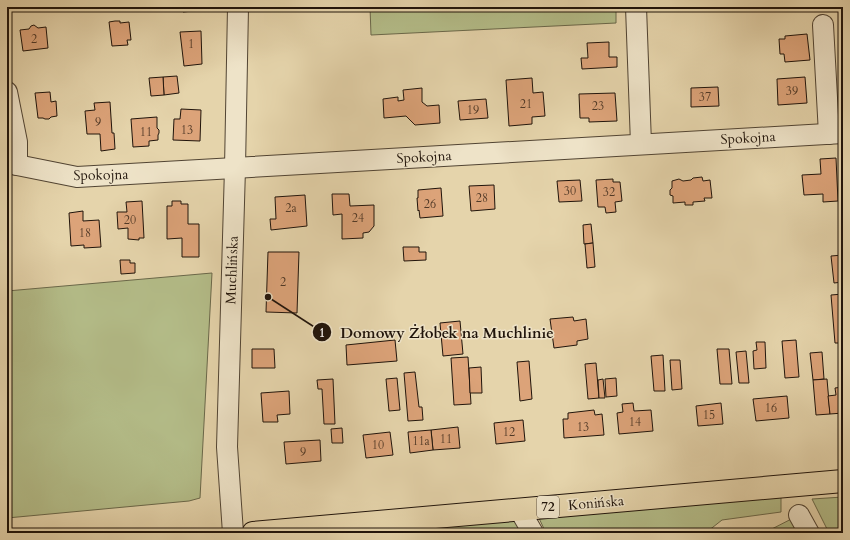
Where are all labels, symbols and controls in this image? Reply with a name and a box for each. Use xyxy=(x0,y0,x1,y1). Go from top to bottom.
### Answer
house number: 2 xyxy=(31,31,37,47)
house number: 1 xyxy=(188,36,194,52)
house number: 39 xyxy=(786,83,798,99)
house number: 37 xyxy=(699,89,711,105)
house number: 21 xyxy=(520,96,532,112)
house number: 23 xyxy=(592,98,604,114)
house number: 19 xyxy=(467,102,479,118)
house number: 9 xyxy=(95,114,101,130)
house number: 13 xyxy=(181,122,193,138)
house number: 11 xyxy=(140,124,152,140)
street label: Spokojna xyxy=(720,127,776,149)
street label: Spokojna xyxy=(396,146,452,168)
street label: Spokojna xyxy=(73,165,129,185)
house number: 30 xyxy=(564,183,576,199)
house number: 32 xyxy=(603,184,615,200)
house number: 28 xyxy=(476,190,488,206)
house number: 26 xyxy=(424,196,436,212)
house number: 2a xyxy=(285,200,297,216)
house number: 24 xyxy=(352,210,364,226)
house number: 20 xyxy=(124,212,136,228)
house number: 18 xyxy=(79,225,91,241)
street label: Muchlińska xyxy=(221,235,243,305)
house number: 2 xyxy=(280,274,286,290)
callout: Domowy Żłobek na Muchlinie xyxy=(312,319,562,346)
text: Domowy Żłobek na Muchlinie xyxy=(340,323,554,343)
text: 1 xyxy=(319,325,325,341)
house number: 16 xyxy=(765,400,777,416)
house number: 15 xyxy=(703,407,715,423)
house number: 14 xyxy=(629,414,641,430)
house number: 13 xyxy=(577,419,589,435)
house number: 12 xyxy=(503,424,515,440)
house number: 11 xyxy=(440,431,452,447)
house number: 11a xyxy=(412,433,431,449)
house number: 10 xyxy=(372,437,384,453)
house number: 9 xyxy=(300,444,306,460)
street label: Konińska xyxy=(567,491,625,515)
road number: 72 xyxy=(537,496,559,518)

